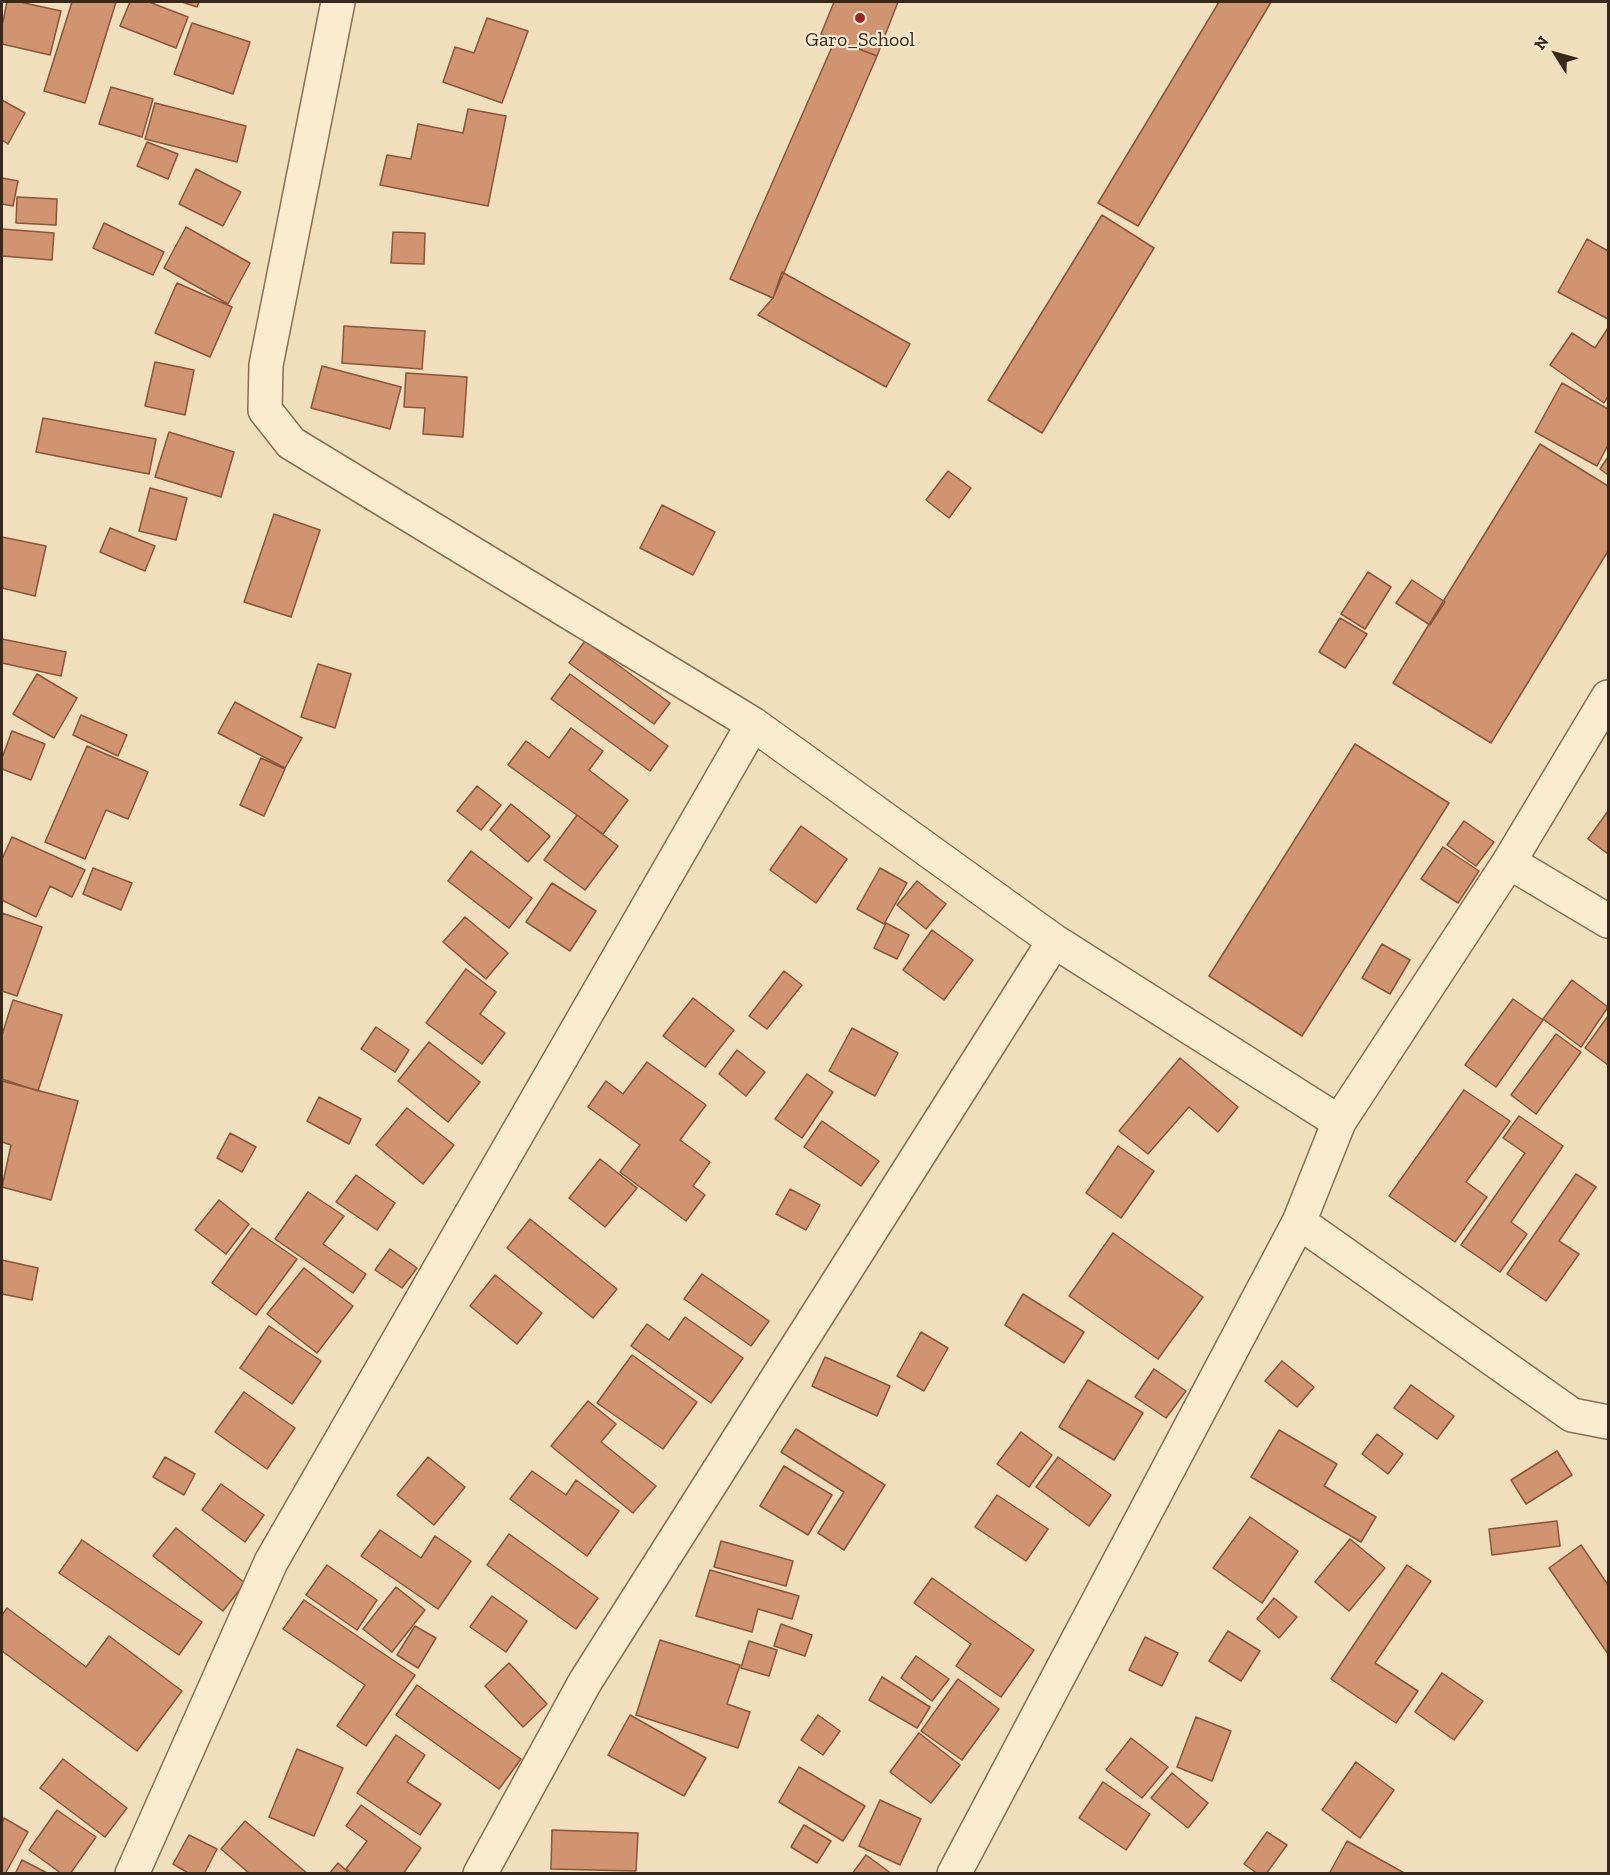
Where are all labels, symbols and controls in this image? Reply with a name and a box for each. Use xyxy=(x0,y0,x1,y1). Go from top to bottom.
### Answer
marker: Garo_School xyxy=(853,11,867,25)
north arrow xyxy=(1526,24,1586,84)
place label: Garo_School xyxy=(805,28,915,52)
text: N xyxy=(1530,32,1552,53)

